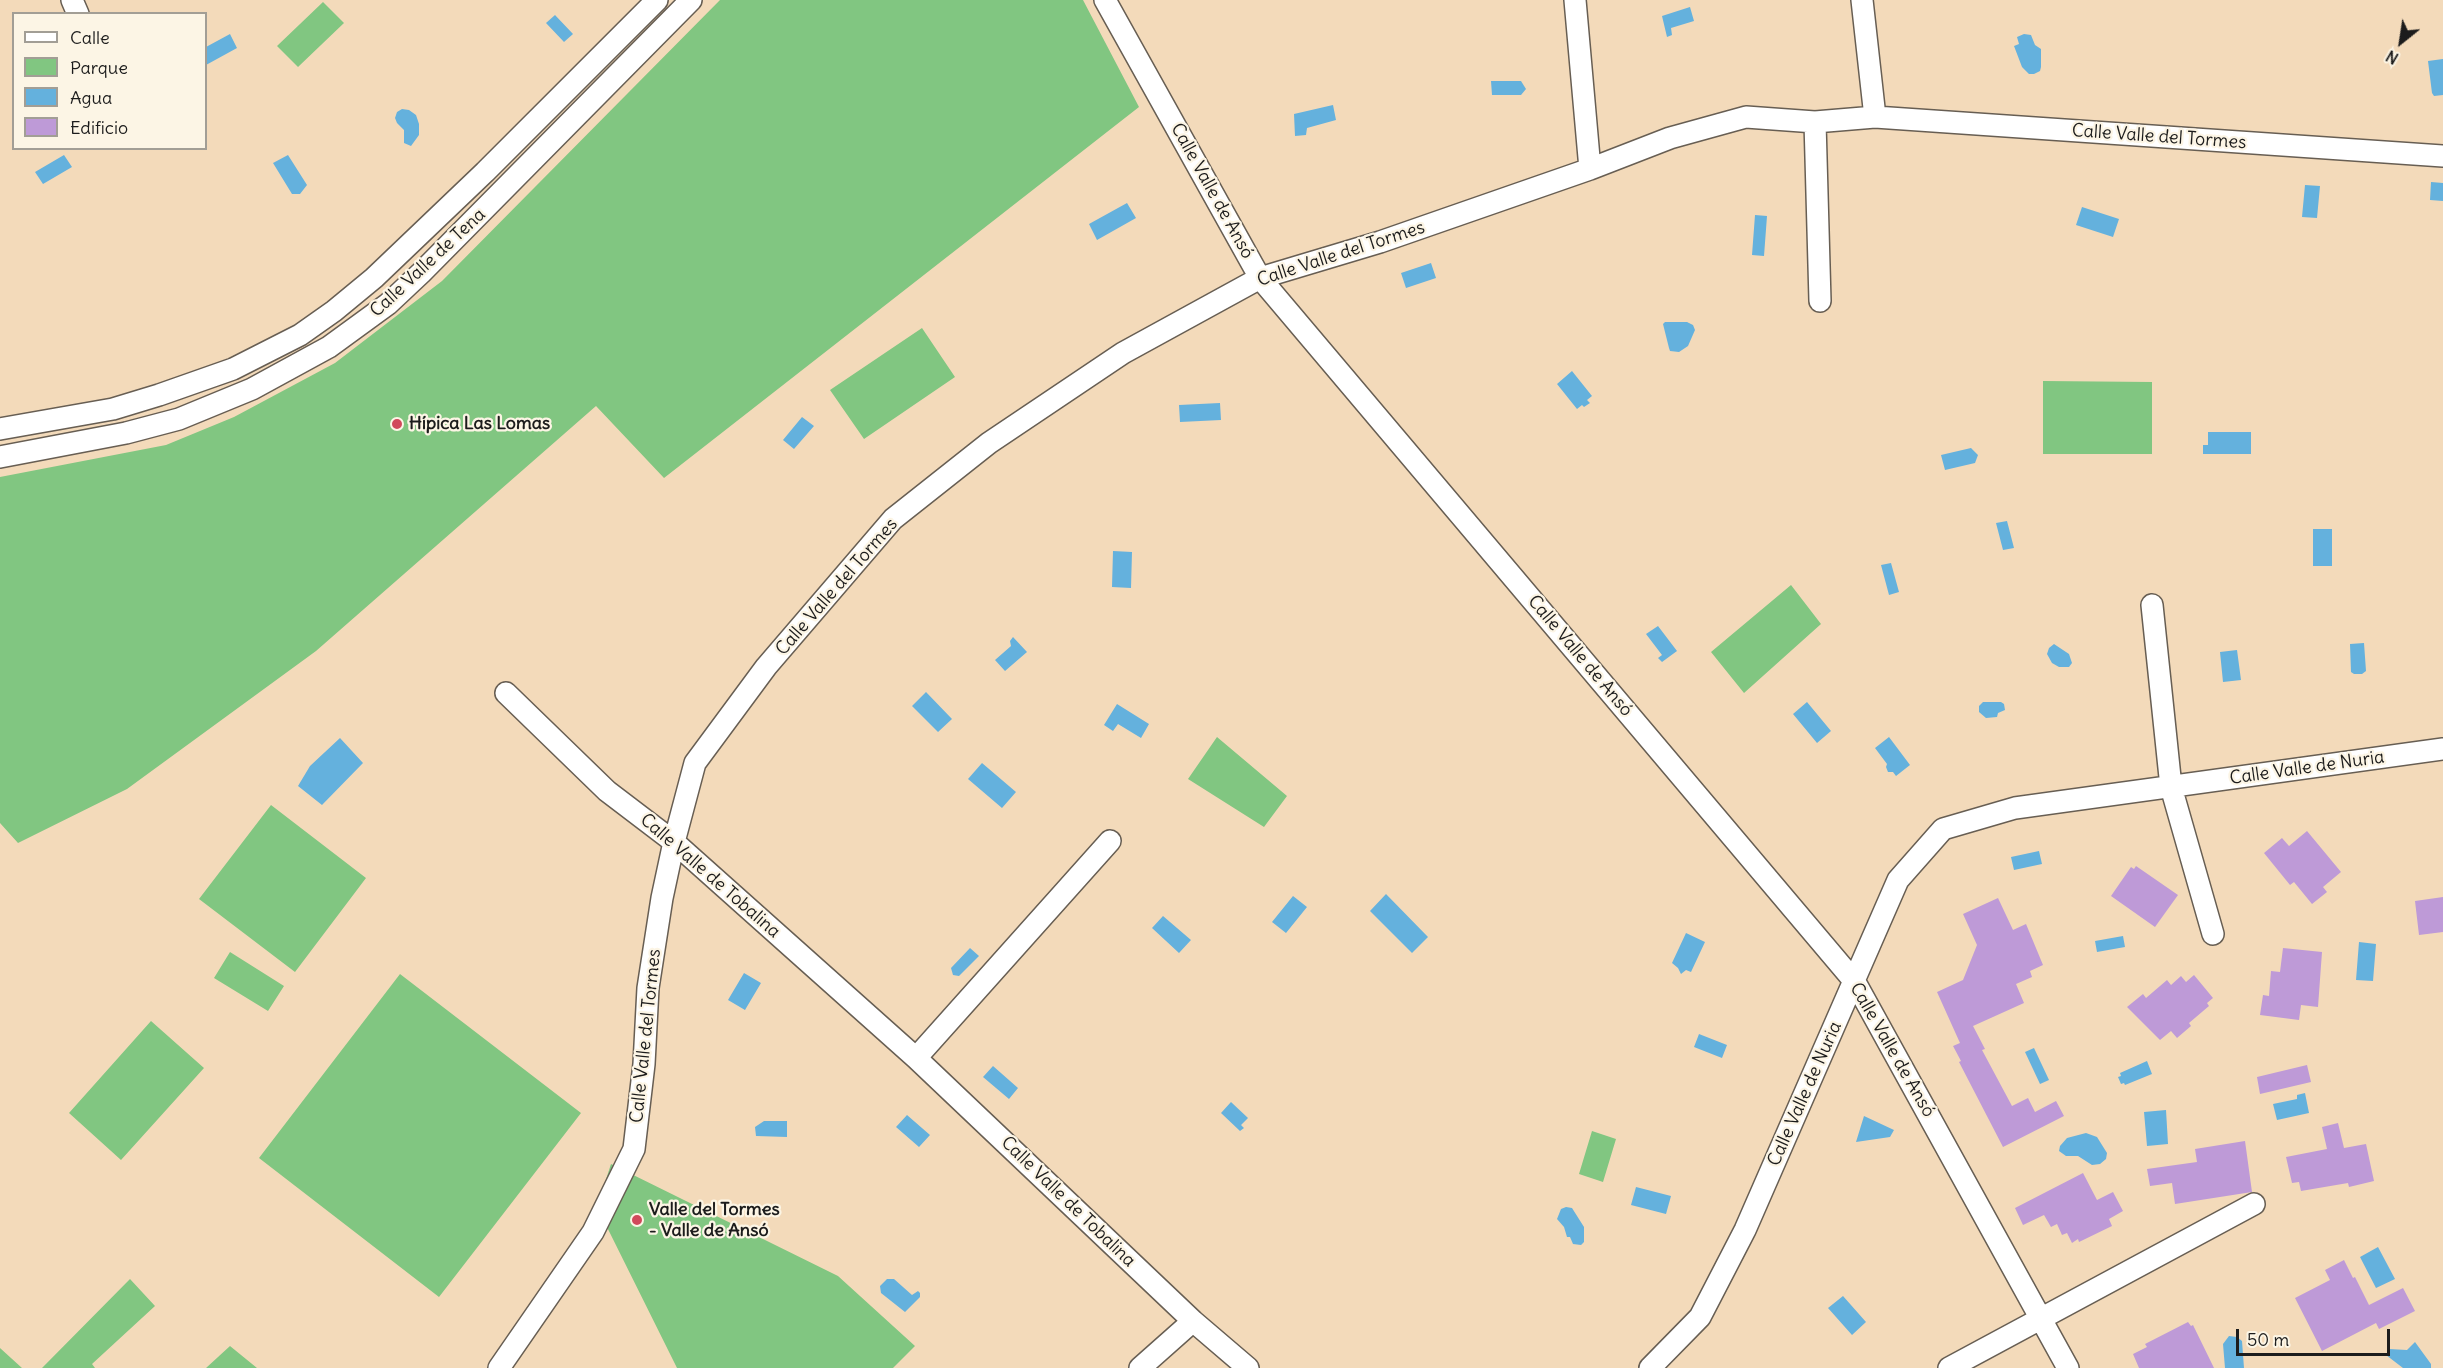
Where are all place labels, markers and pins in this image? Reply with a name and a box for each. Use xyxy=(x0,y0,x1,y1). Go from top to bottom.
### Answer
place label: Hípica Las Lomas xyxy=(409,413,550,435)
marker: Hípica Las Lomas xyxy=(390,417,404,431)
place label: Valle del Tormes - Valle de Ansó xyxy=(649,1199,780,1242)
marker: Valle del Tormes - Valle de Ansó xyxy=(630,1213,644,1227)

